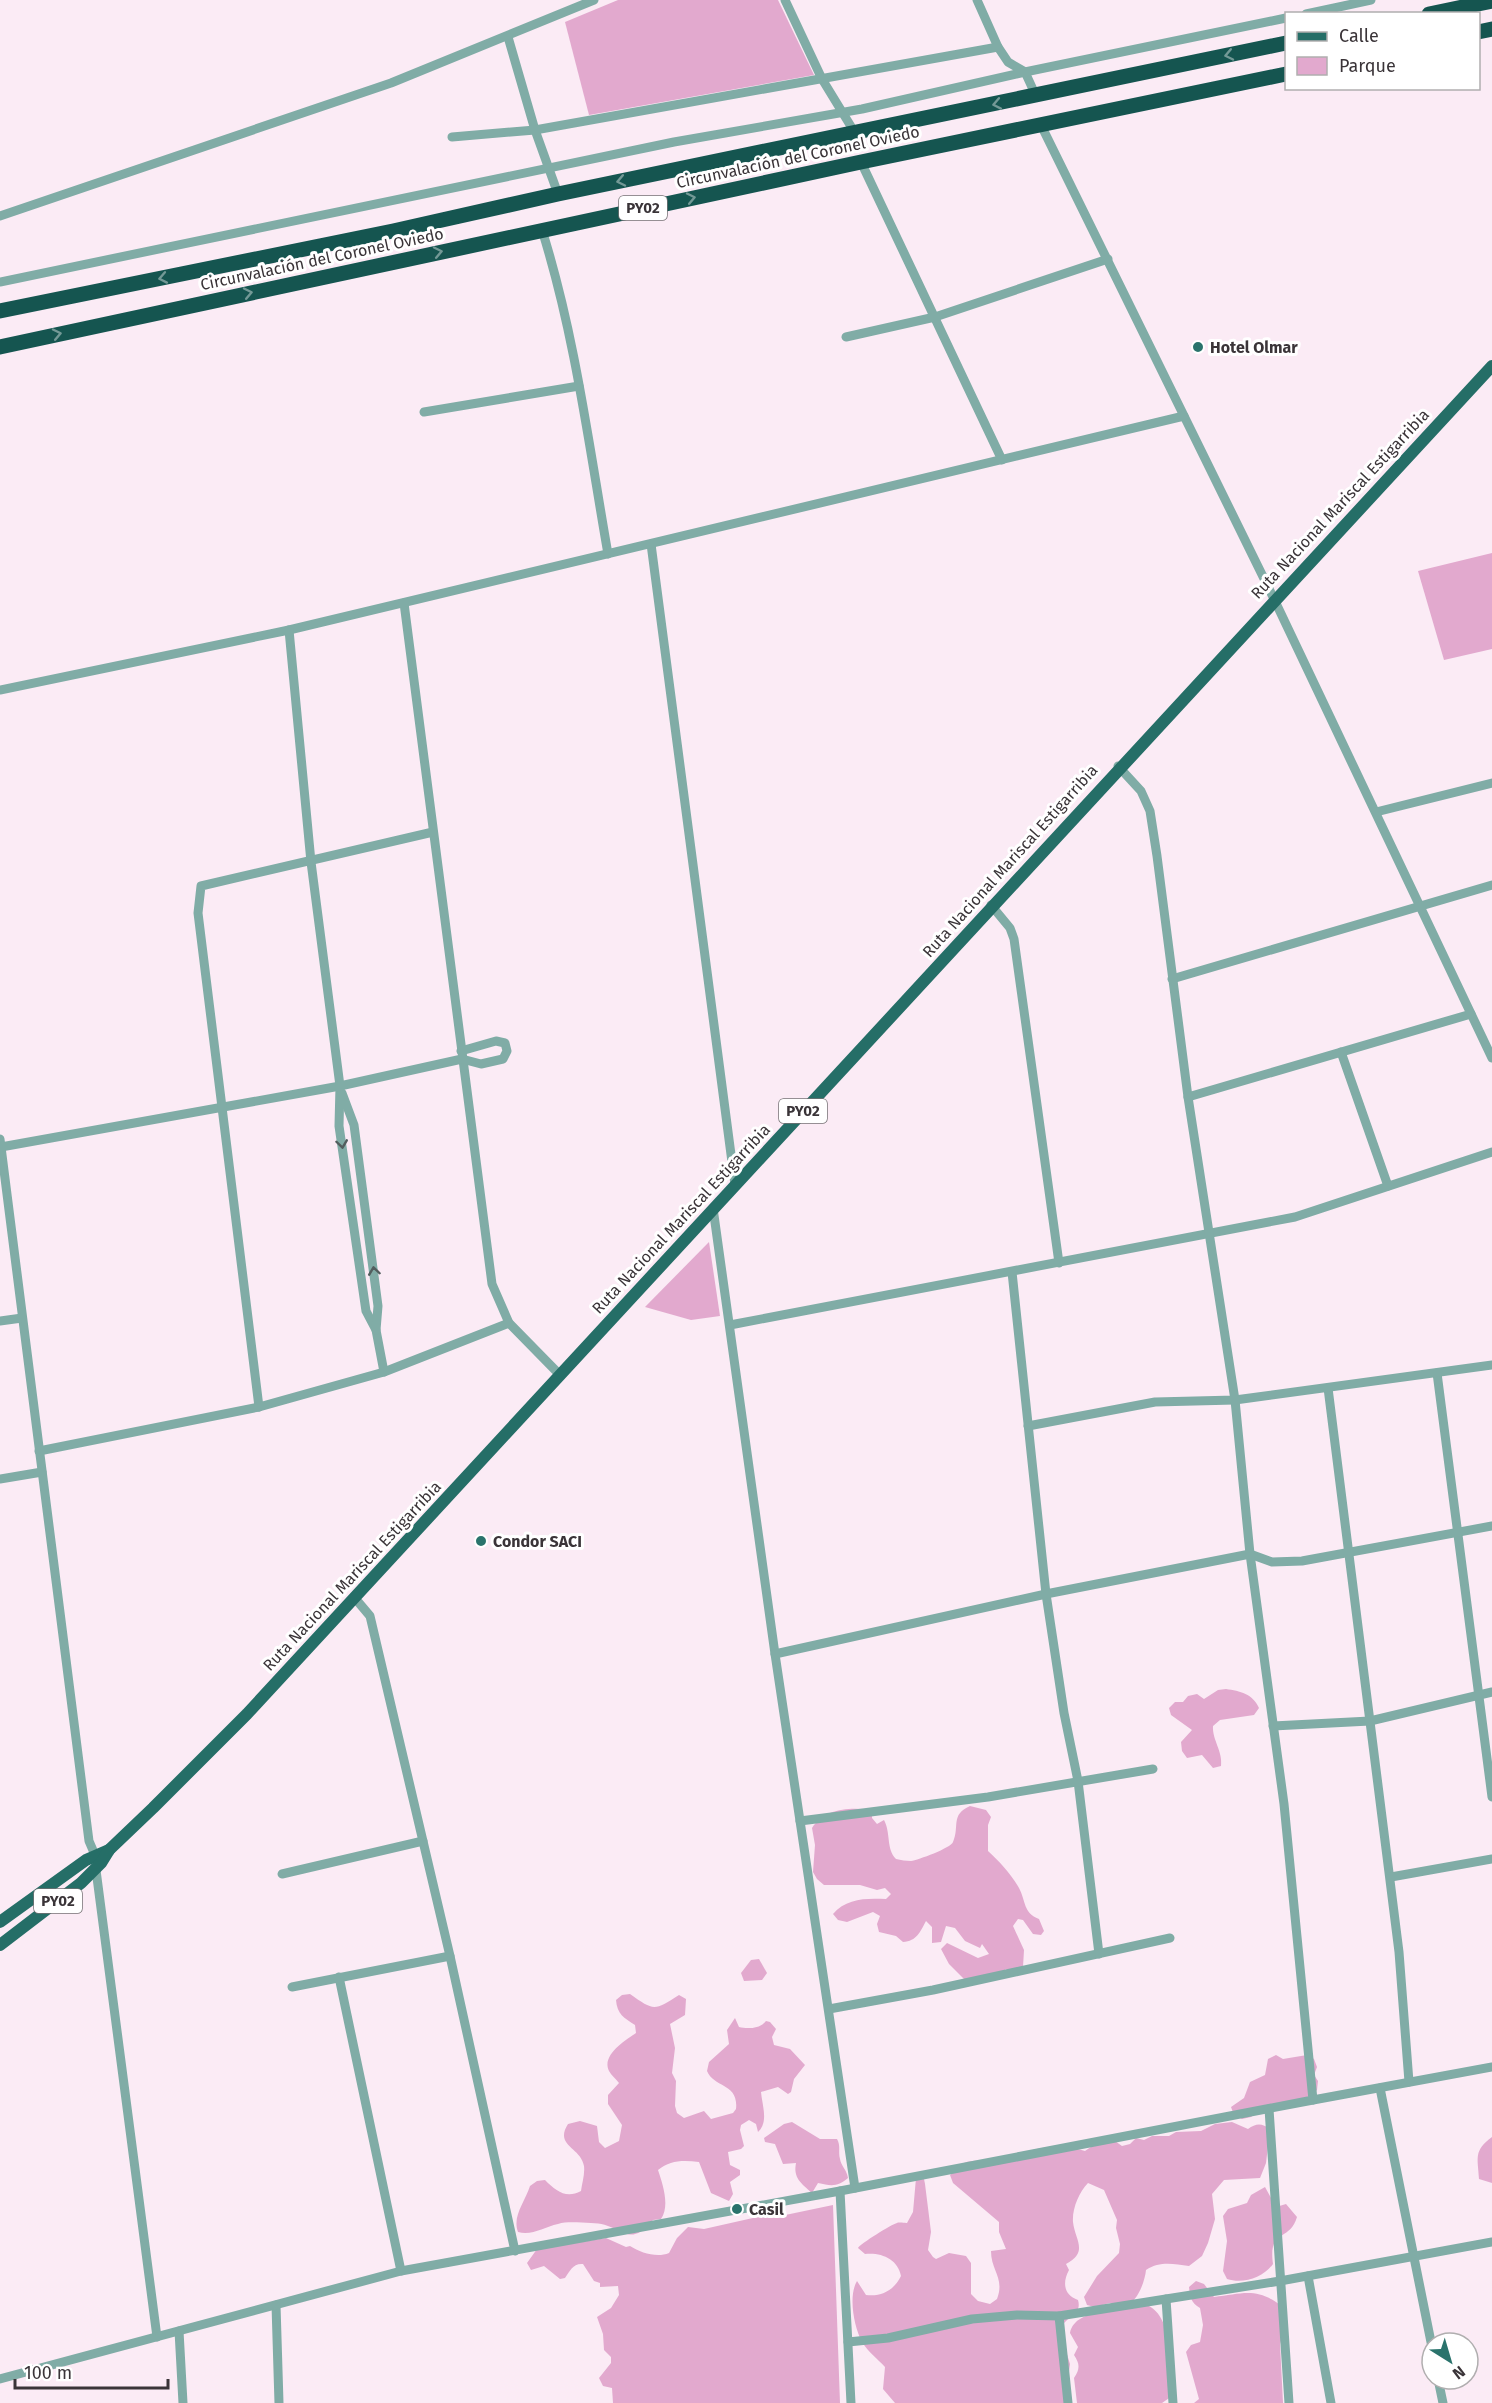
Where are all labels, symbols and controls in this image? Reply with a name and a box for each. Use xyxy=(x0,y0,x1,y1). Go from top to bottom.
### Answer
legend xyxy=(1285,12,1480,90)
text: Calle xyxy=(1339,25,1379,47)
one-way arrow xyxy=(1225,48,1235,61)
text: Parque xyxy=(1339,55,1396,77)
one-way arrow xyxy=(993,97,1003,110)
street label: Circunvalación del Coronel Oviedo xyxy=(675,122,921,192)
one-way arrow xyxy=(617,174,627,187)
one-way arrow xyxy=(685,192,695,205)
road number: PY02 xyxy=(619,196,667,220)
street label: Circunvalación del Coronel Oviedo xyxy=(199,224,445,294)
one-way arrow xyxy=(433,246,443,259)
one-way arrow xyxy=(159,271,169,284)
one-way arrow xyxy=(243,287,253,300)
one-way arrow xyxy=(52,328,62,341)
place label: Hotel Olmar xyxy=(1210,338,1298,357)
marker: Hotel Olmar xyxy=(1191,340,1205,354)
street label: Ruta Nacional Mariscal Estigarribia xyxy=(1247,405,1433,603)
street label: Ruta Nacional Mariscal Estigarribia xyxy=(918,761,1102,961)
road number: PY02 xyxy=(779,1099,827,1123)
street label: Ruta Nacional Mariscal Estigarribia xyxy=(588,1120,774,1318)
one-way arrow xyxy=(335,1139,347,1149)
one-way arrow xyxy=(368,1267,380,1276)
street label: Ruta Nacional Mariscal Estigarribia xyxy=(259,1477,445,1675)
place label: Condor SACI xyxy=(493,1532,582,1551)
marker: Condor SACI xyxy=(474,1534,488,1548)
road number: PY02 xyxy=(34,1889,82,1913)
place label: Casil xyxy=(749,2200,784,2219)
marker: Casil xyxy=(730,2202,744,2216)
north arrow xyxy=(1420,2331,1480,2391)
scale bar xyxy=(15,2352,168,2390)
text: 100 m xyxy=(24,2362,72,2384)
text: N xyxy=(1449,2362,1469,2383)

